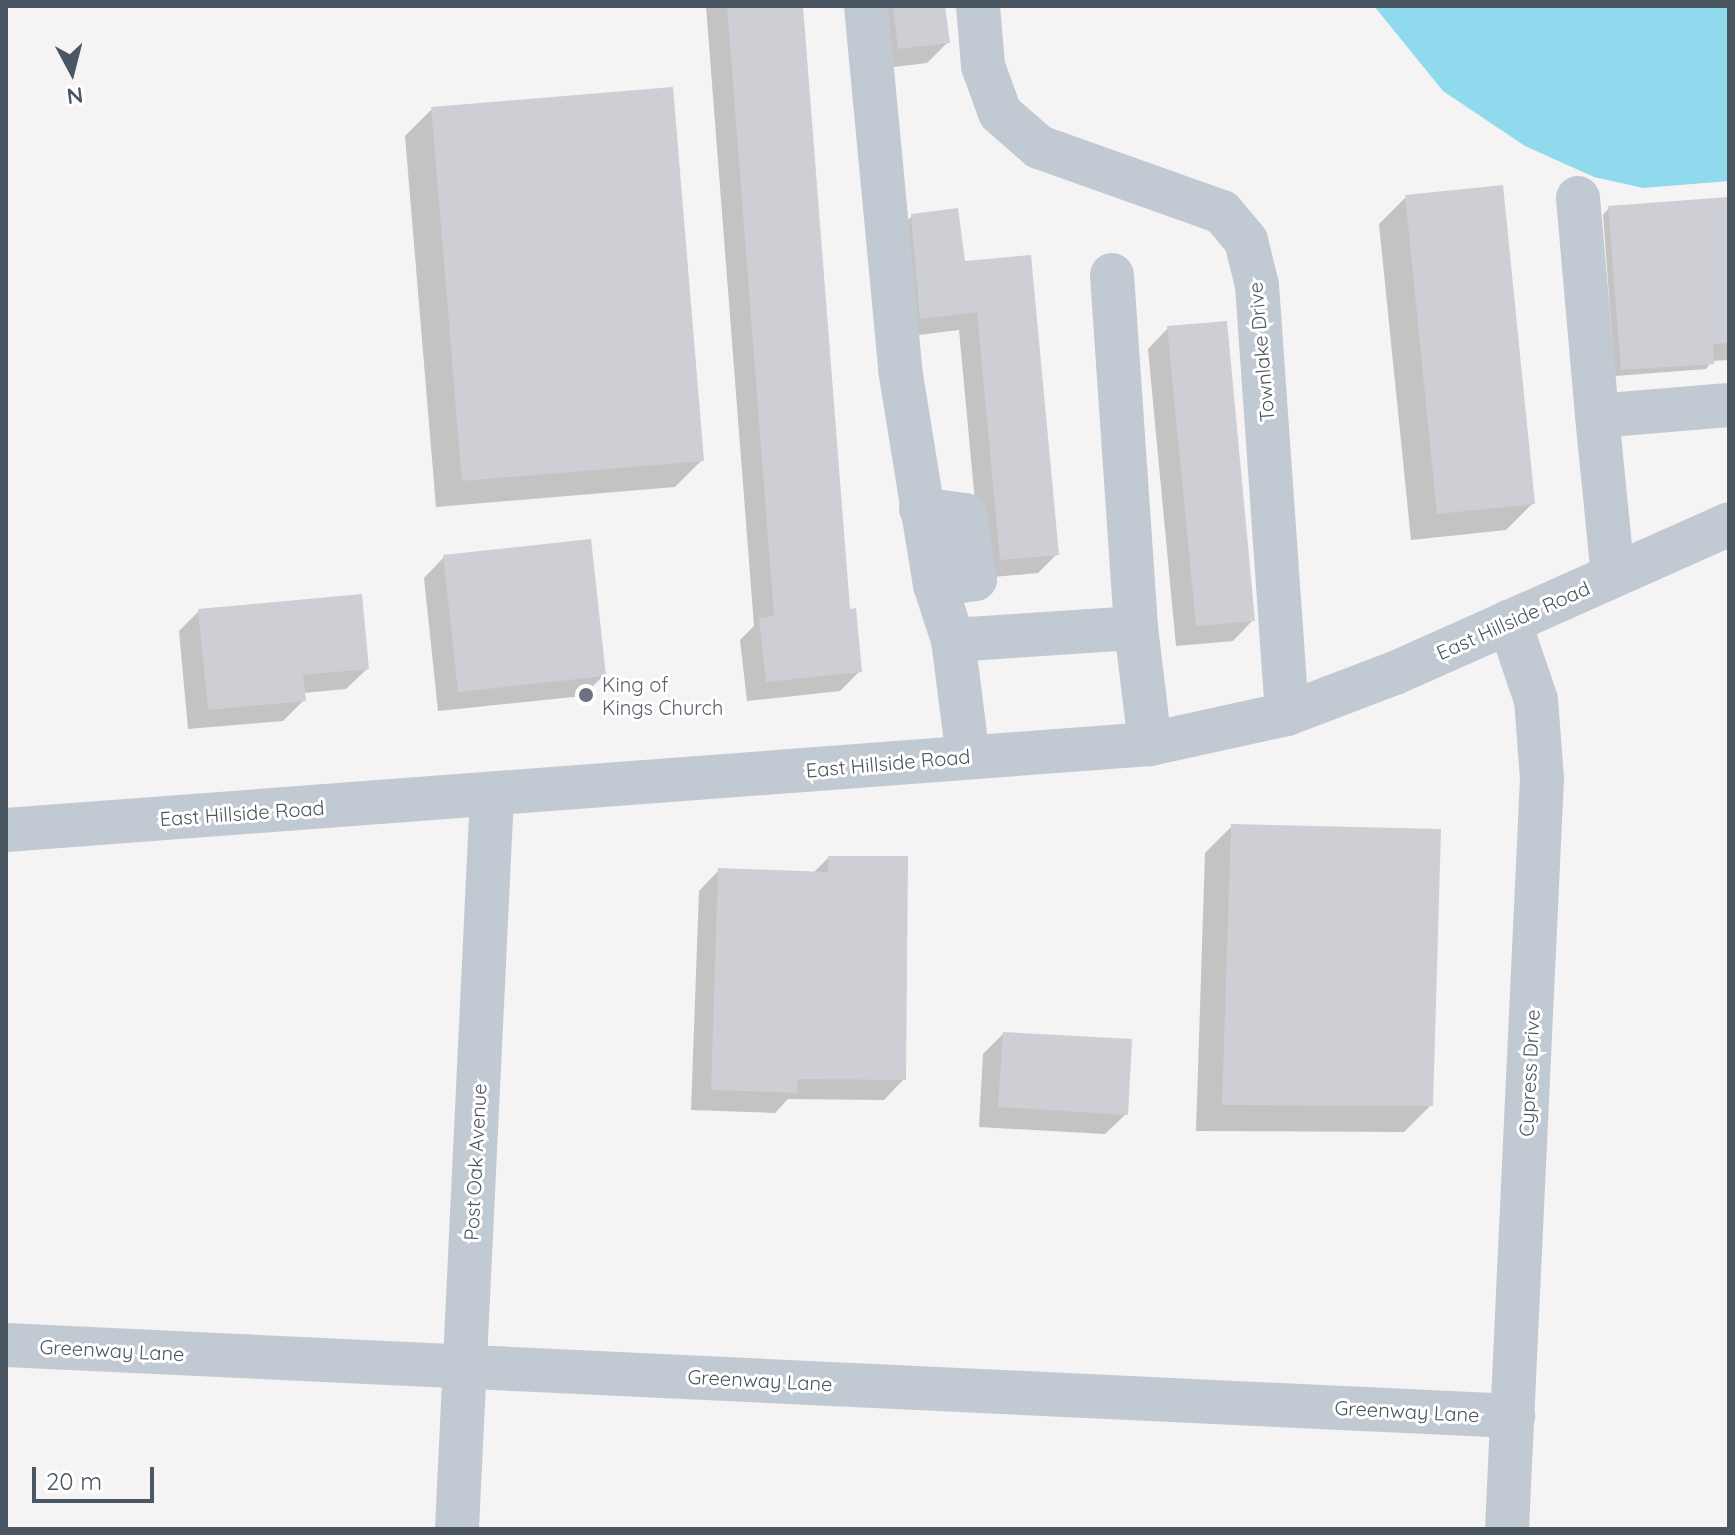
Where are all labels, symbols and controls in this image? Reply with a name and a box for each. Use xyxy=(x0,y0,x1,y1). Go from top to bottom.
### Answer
north arrow xyxy=(32,32,112,112)
text: N xyxy=(65,81,85,111)
street label: Townlake Drive xyxy=(1243,281,1279,423)
street label: East Hillside Road xyxy=(1433,575,1593,665)
place label: King of Kings Church xyxy=(602,672,723,719)
marker: King of Kings Church xyxy=(577,686,595,704)
street label: East Hillside Road xyxy=(805,744,971,782)
street label: East Hillside Road xyxy=(159,795,325,831)
street label: Cypress Drive xyxy=(1514,1009,1544,1137)
street label: Post Oak Avenue xyxy=(459,1083,491,1241)
street label: Greenway Lane xyxy=(39,1334,185,1366)
street label: Greenway Lane xyxy=(687,1364,833,1396)
street label: Greenway Lane xyxy=(1334,1395,1480,1427)
scale bar xyxy=(36,1451,158,1501)
text: 20 m xyxy=(46,1466,102,1496)

